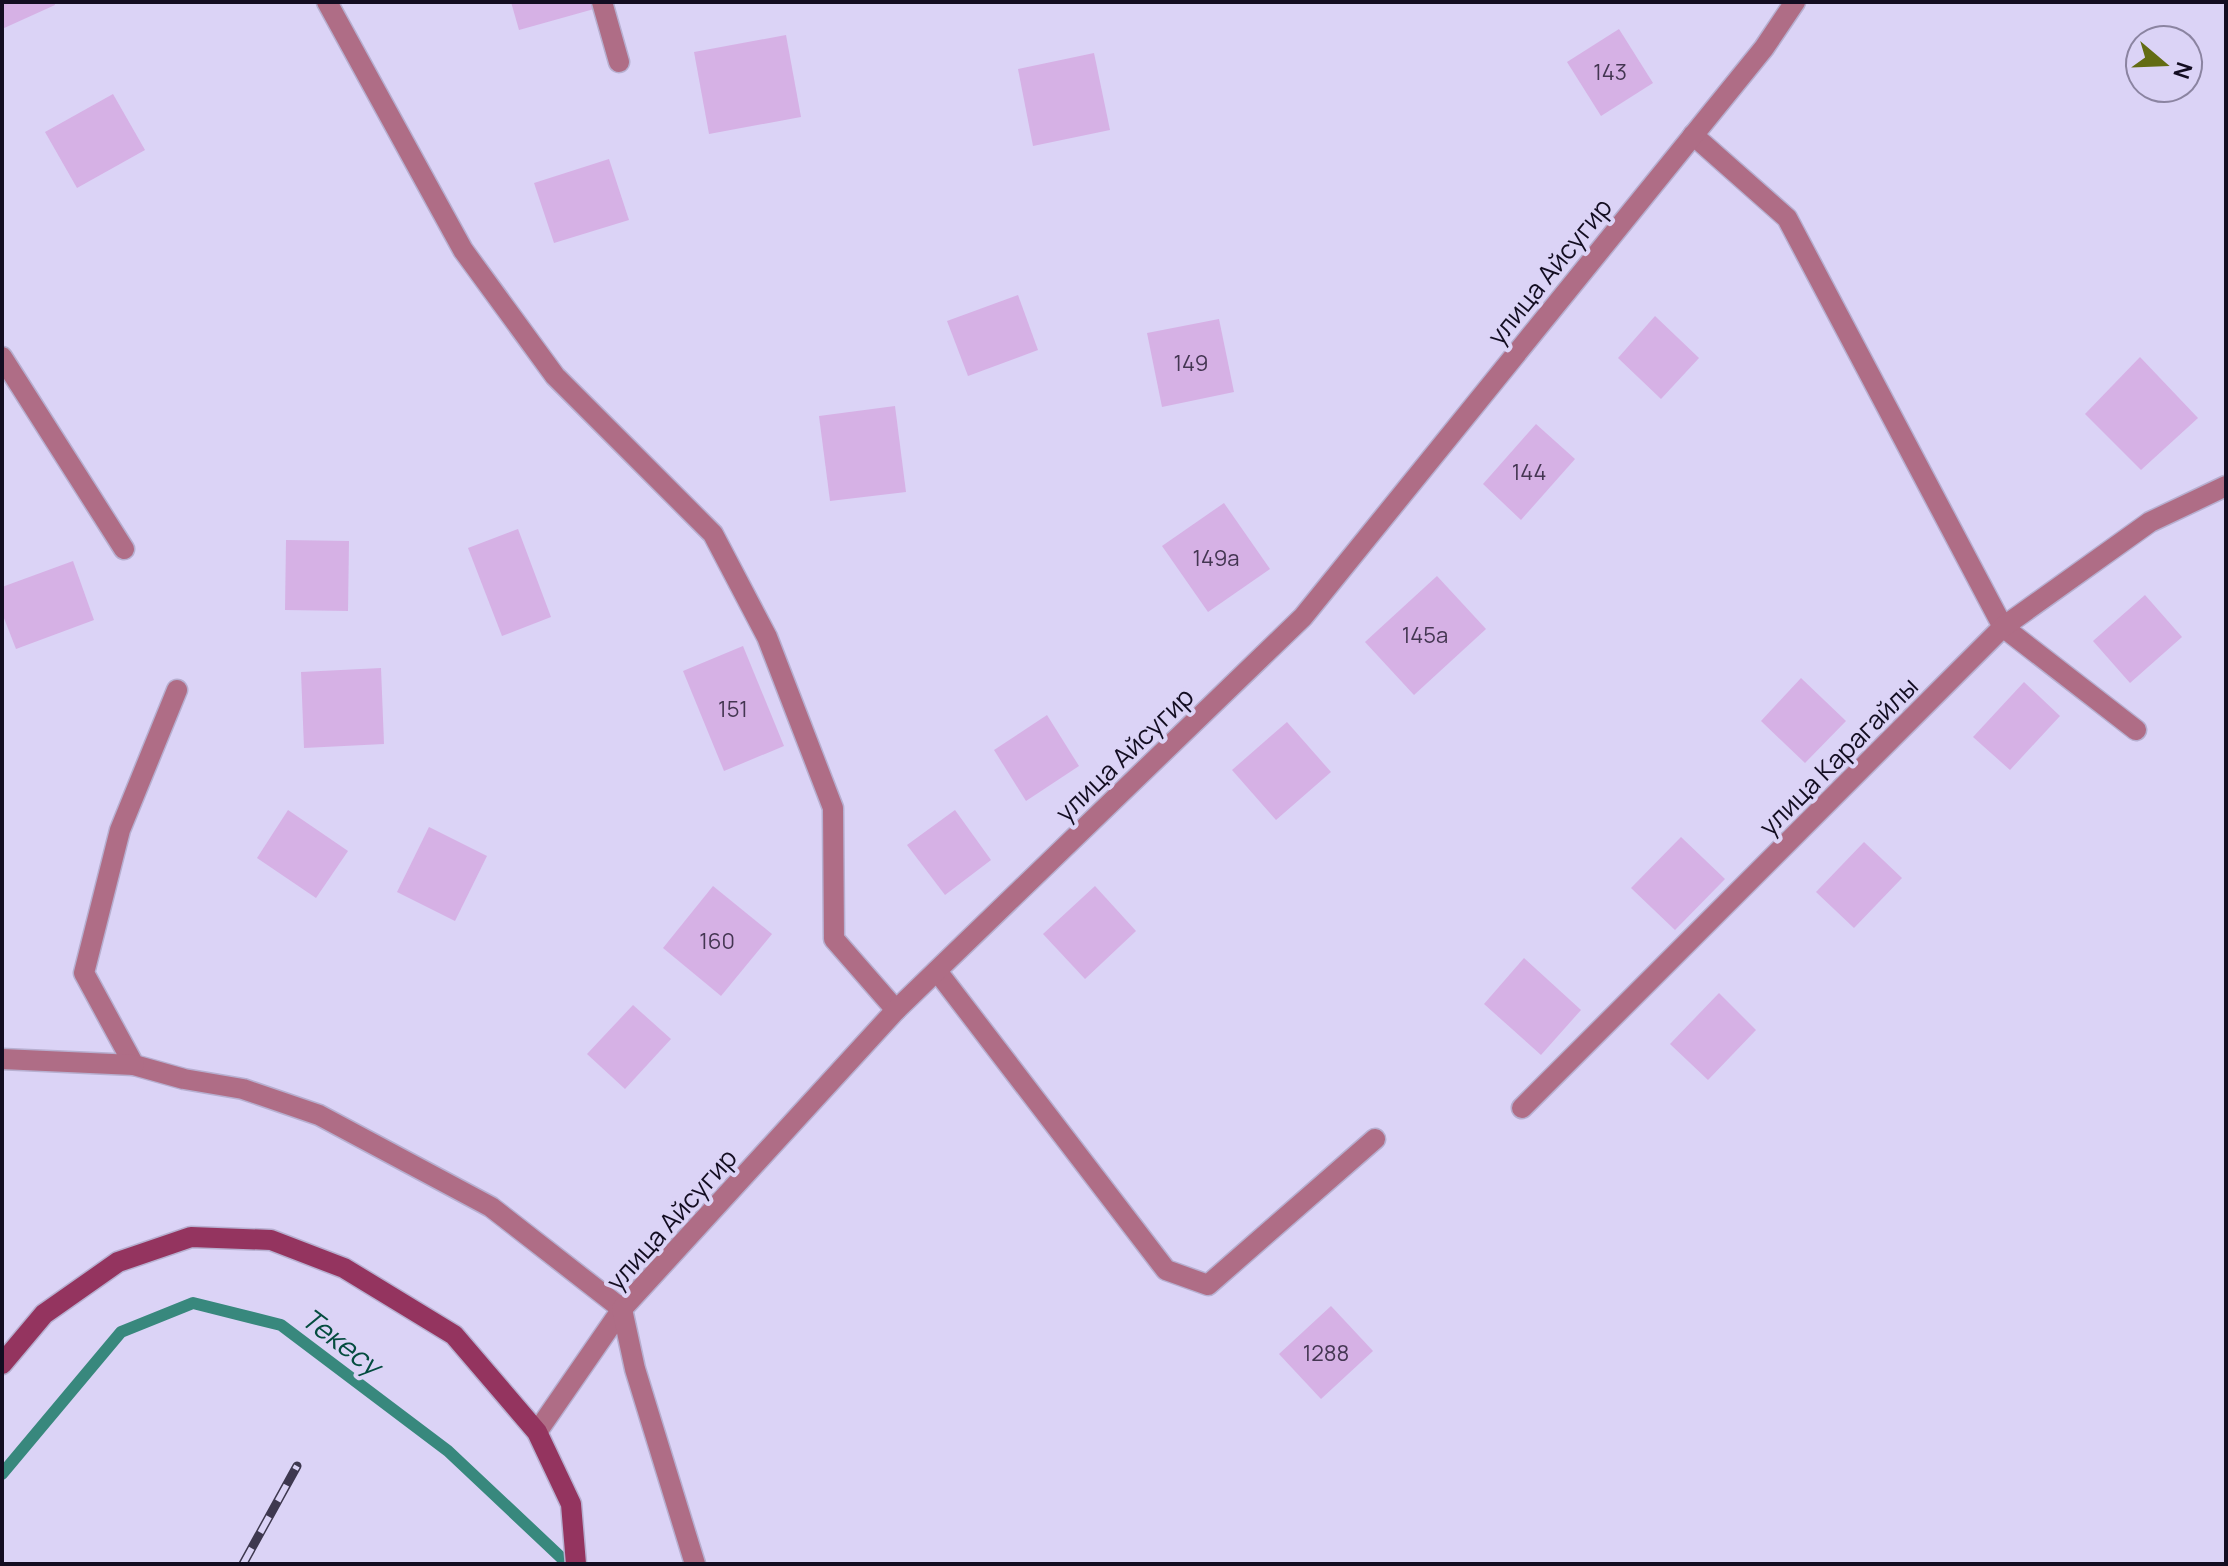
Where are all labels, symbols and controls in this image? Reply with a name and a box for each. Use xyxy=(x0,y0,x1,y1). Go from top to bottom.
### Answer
north arrow xyxy=(2124,24,2204,104)
house number: 143 xyxy=(1593,57,1627,87)
text: N xyxy=(2166,58,2200,83)
street label: улица Айсугир xyxy=(1478,190,1620,352)
house number: 149 xyxy=(1174,348,1208,378)
house number: 144 xyxy=(1512,457,1546,487)
house number: 149а xyxy=(1192,543,1240,573)
house number: 145а xyxy=(1402,620,1448,650)
street label: улица Карагайлы xyxy=(1750,668,1926,844)
street label: улица Айсугир xyxy=(1047,679,1201,829)
house number: 151 xyxy=(718,694,748,724)
house number: 160 xyxy=(699,926,735,956)
street label: улица Айсугир xyxy=(597,1140,745,1298)
water label: Текесу xyxy=(294,1299,393,1386)
house number: 1288 xyxy=(1303,1338,1349,1368)

